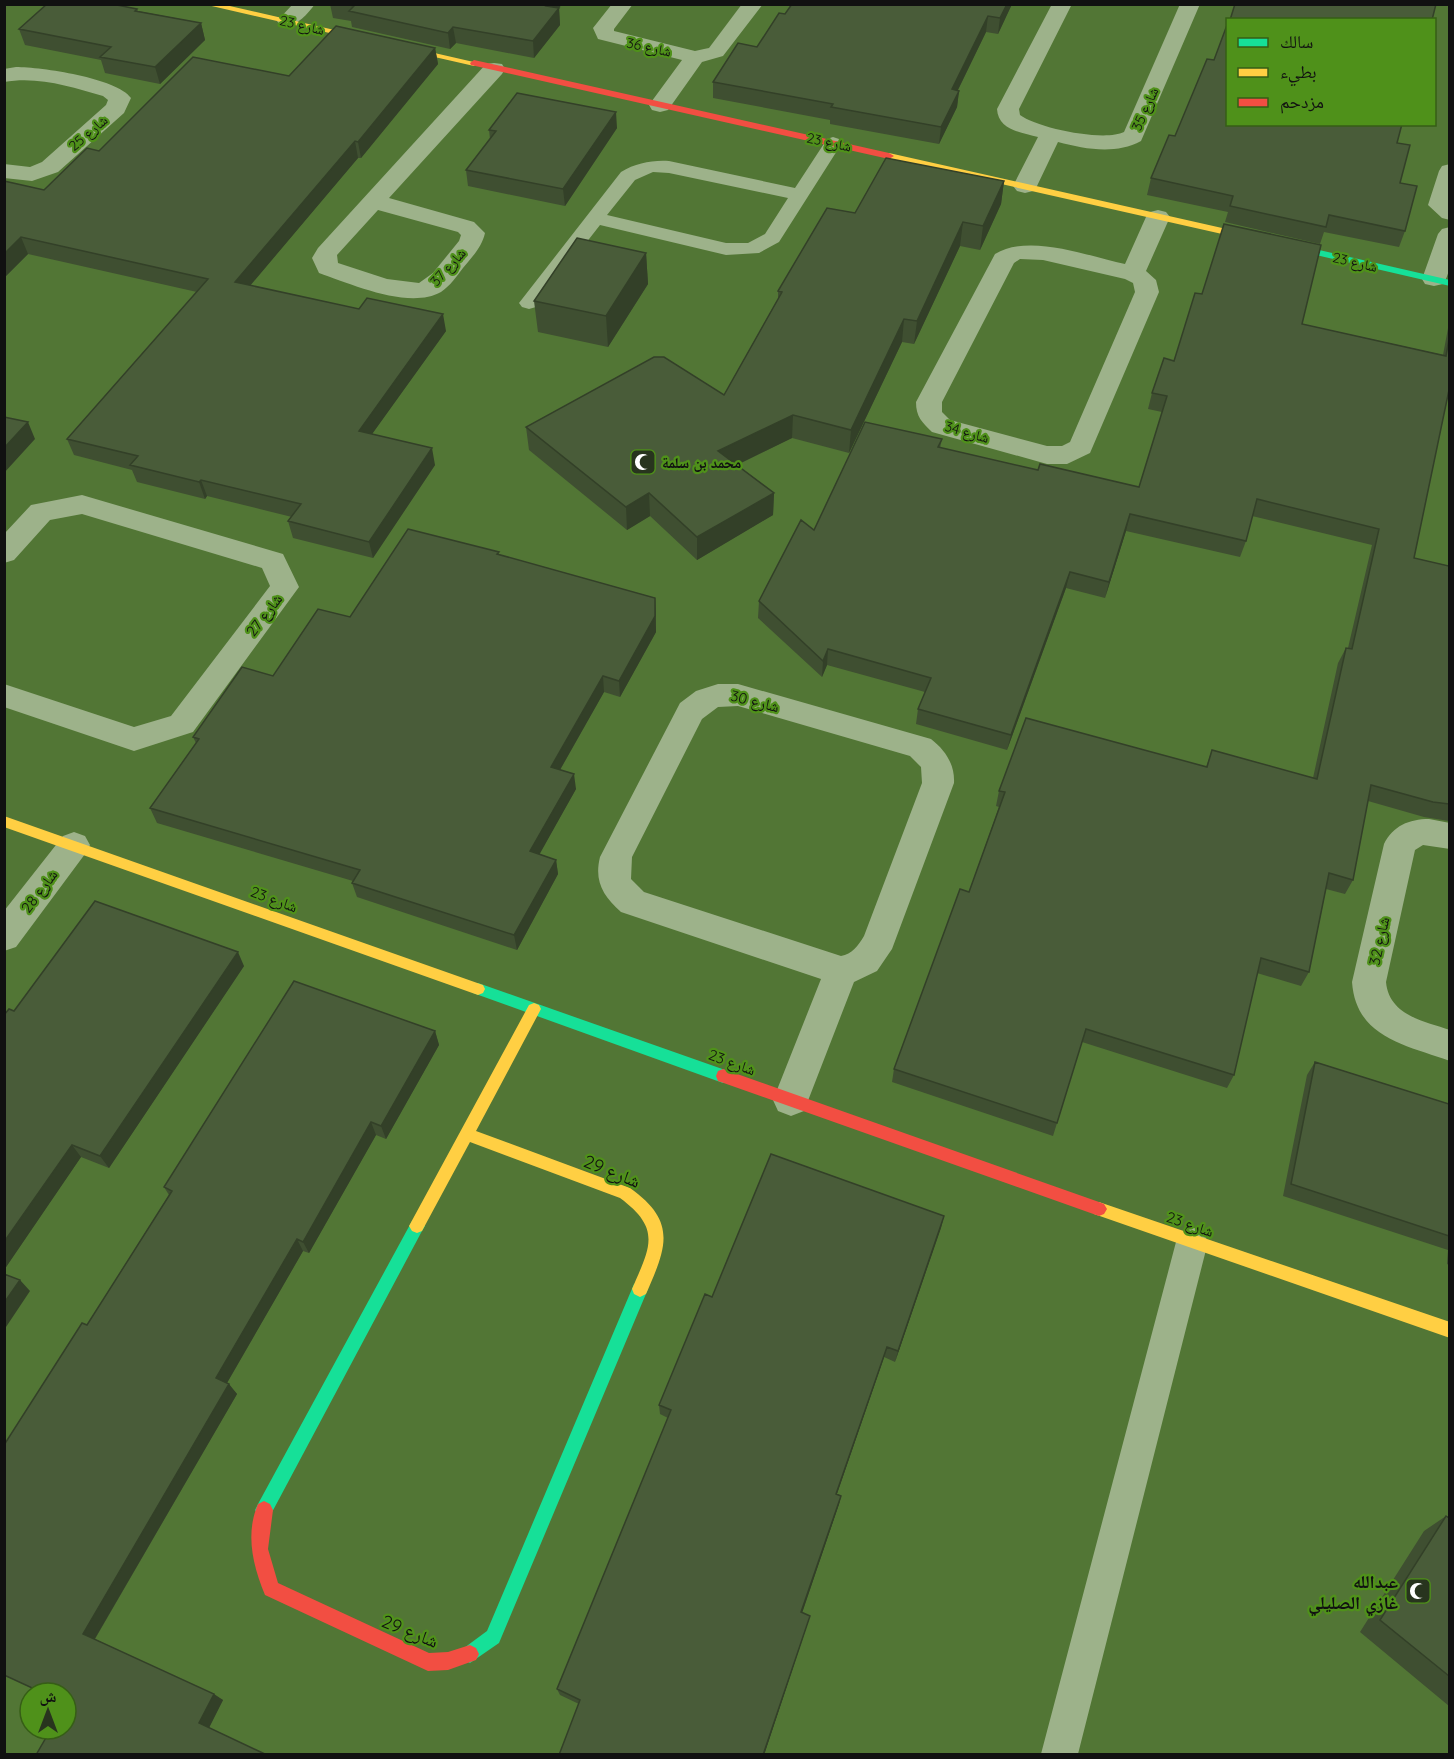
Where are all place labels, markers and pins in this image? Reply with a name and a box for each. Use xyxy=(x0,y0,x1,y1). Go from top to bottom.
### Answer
mosque icon: محمد بن سلمة xyxy=(628,447,658,477)
place label: محمد بن سلمة xyxy=(662,453,741,472)
place label: عبدالله غازي الصليلي xyxy=(1308,1570,1398,1617)
mosque icon: عبدالله غازي الصليلي xyxy=(1403,1576,1433,1606)

